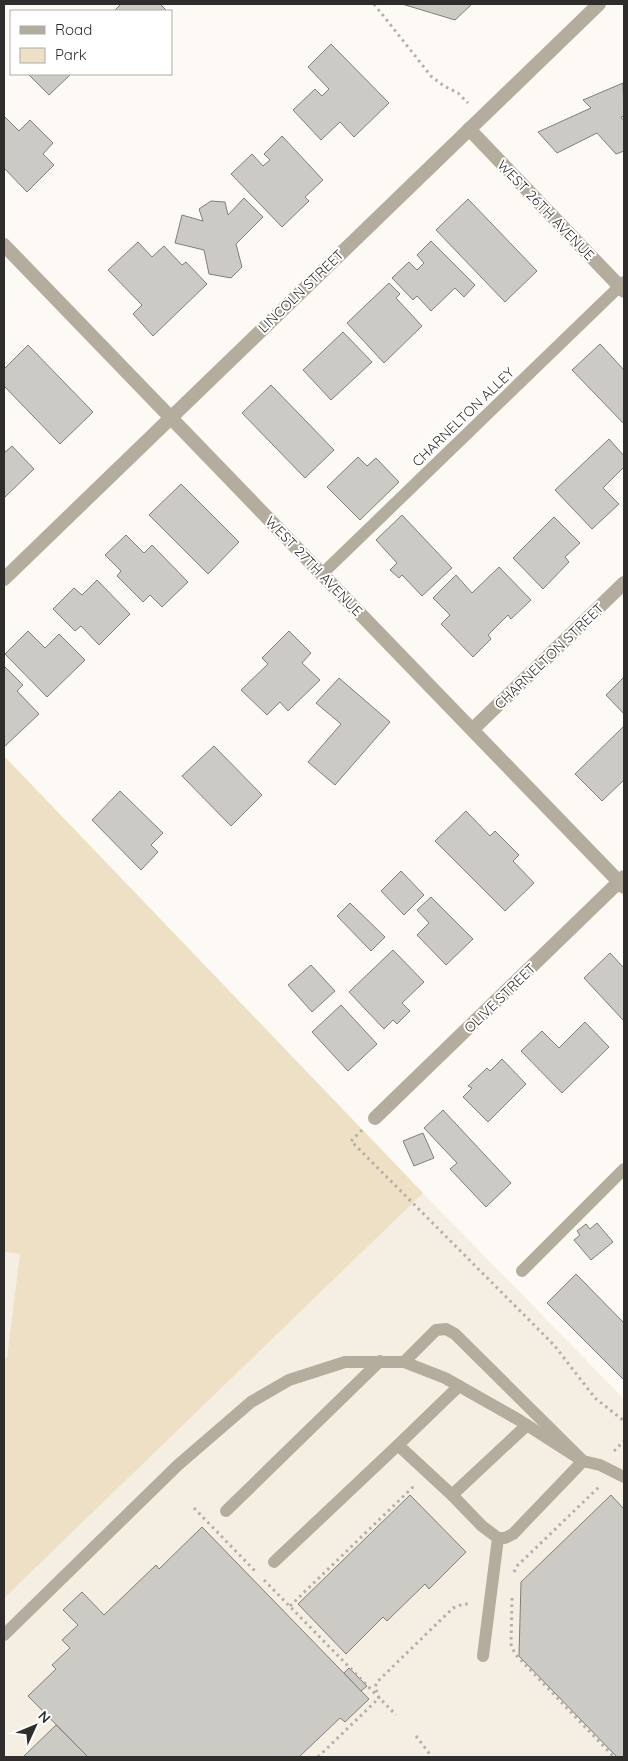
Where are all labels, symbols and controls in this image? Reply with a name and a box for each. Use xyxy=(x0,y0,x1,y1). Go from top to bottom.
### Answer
legend xyxy=(10,10,172,75)
text: Road xyxy=(55,20,92,39)
text: Park xyxy=(55,45,87,64)
street label: WEST 26TH AVENUE xyxy=(494,156,598,264)
street label: LINCOLN STREET xyxy=(254,245,348,337)
street label: CHARNELTON ALLEY xyxy=(408,363,518,470)
street label: WEST 27TH AVENUE xyxy=(262,512,366,620)
street label: CHARNELTON STREET xyxy=(490,599,608,713)
street label: OLIVE STREET xyxy=(460,959,540,1037)
north arrow xyxy=(10,1701,60,1751)
text: N xyxy=(34,1707,54,1727)

